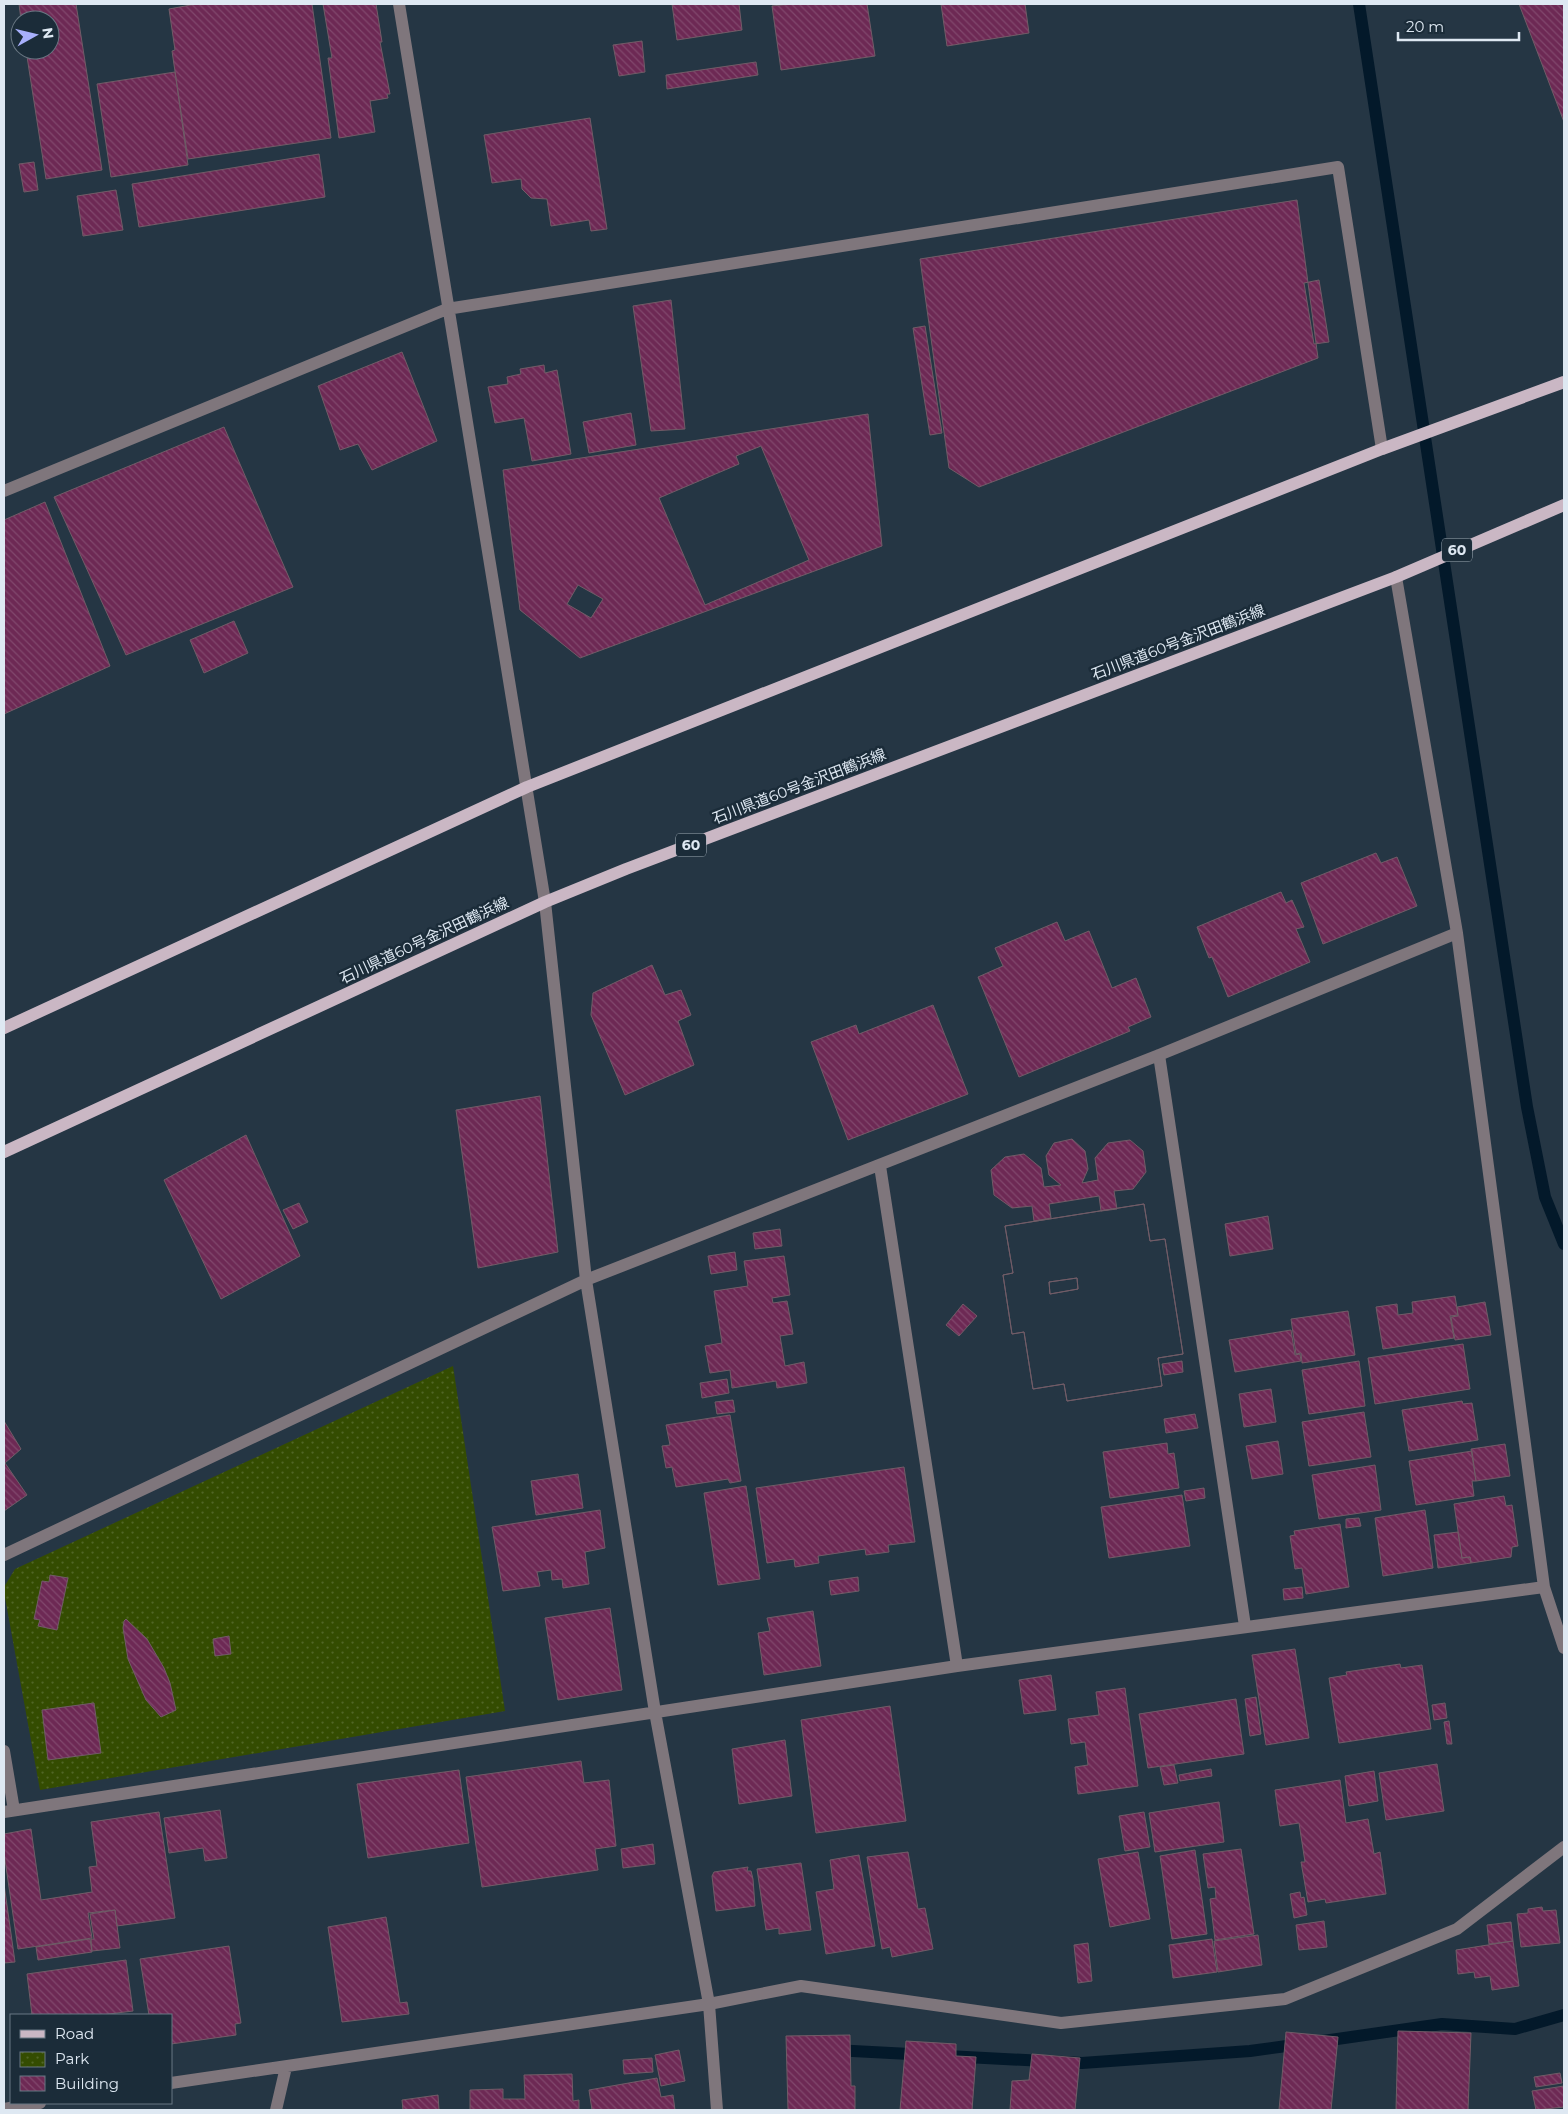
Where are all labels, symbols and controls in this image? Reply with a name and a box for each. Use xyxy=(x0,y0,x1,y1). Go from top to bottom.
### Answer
north arrow xyxy=(10,10,60,60)
scale bar xyxy=(1398,10,1519,42)
text: 20 m xyxy=(1406,17,1444,36)
text: N xyxy=(38,26,58,40)
road number: 60 xyxy=(1442,538,1472,562)
street label: 石川県道60号金沢田鶴浜線 xyxy=(1089,600,1267,684)
street label: 石川県道60号金沢田鶴浜線 xyxy=(710,744,888,828)
road number: 60 xyxy=(676,834,706,856)
street label: 石川県道60号金沢田鶴浜線 xyxy=(337,892,511,988)
legend xyxy=(10,2014,172,2104)
text: Road xyxy=(55,2024,94,2043)
text: Park xyxy=(55,2049,89,2068)
text: Building xyxy=(55,2074,119,2093)

